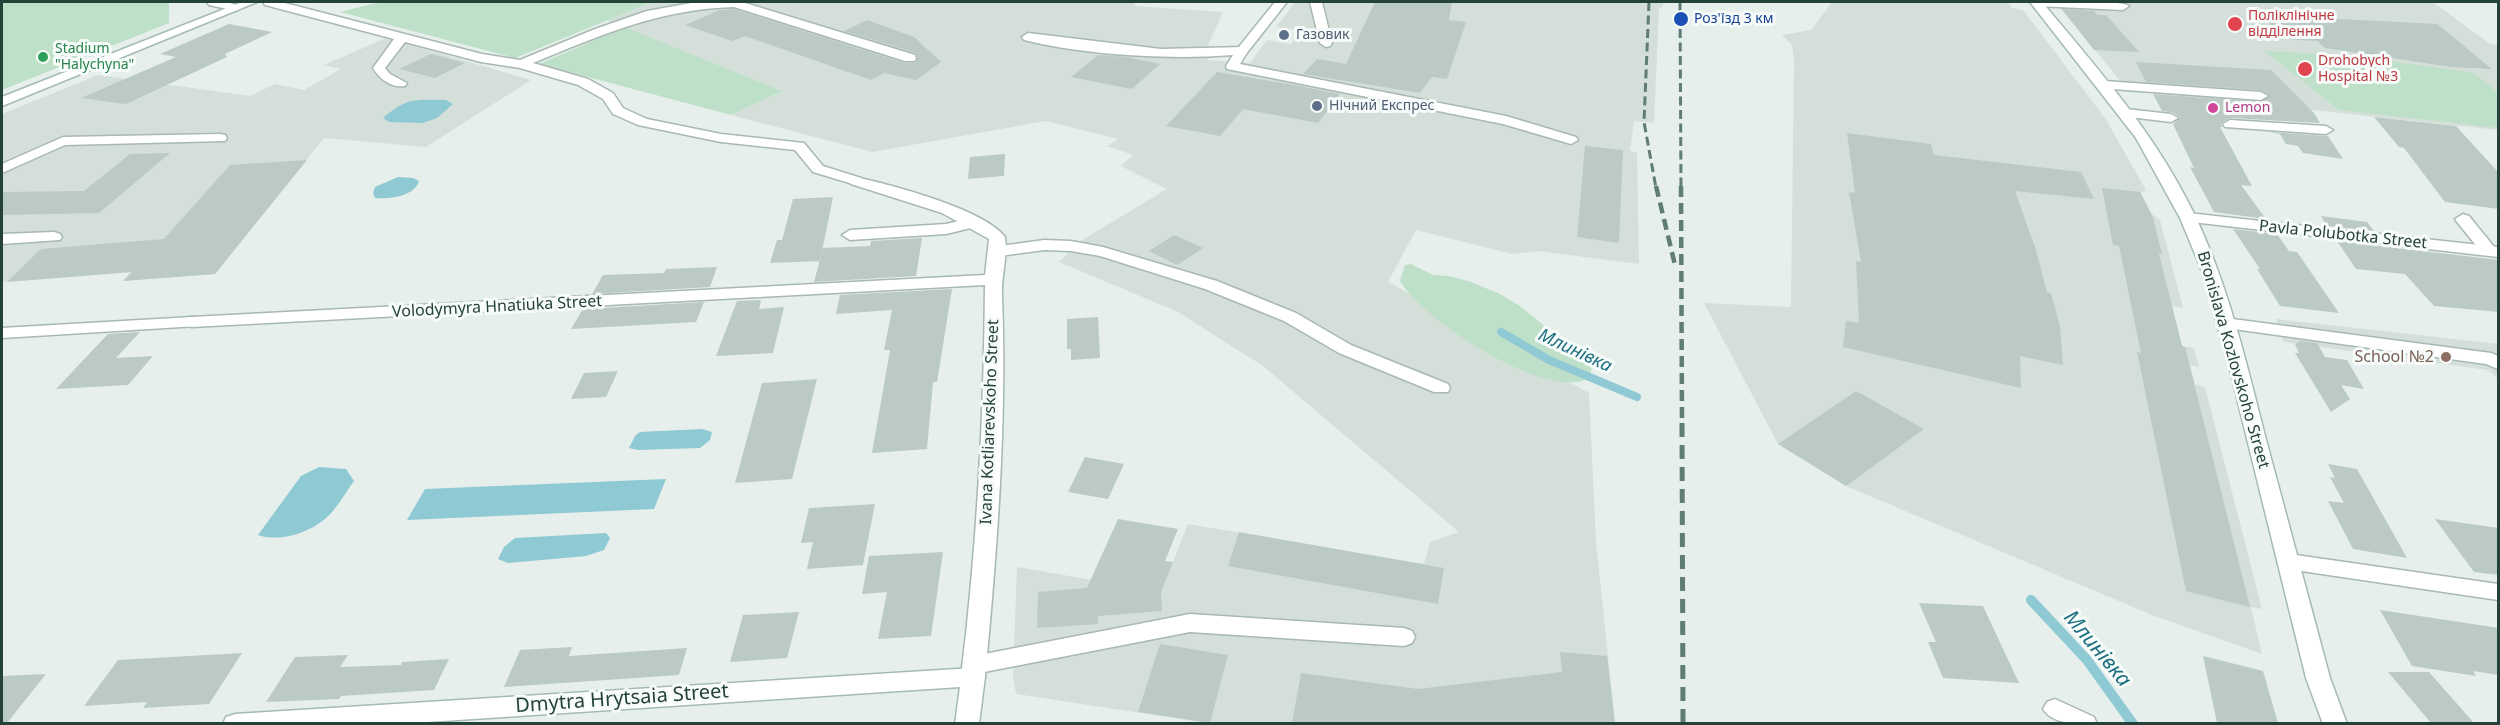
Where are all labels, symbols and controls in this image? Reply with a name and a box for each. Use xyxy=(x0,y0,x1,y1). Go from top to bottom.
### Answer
place label: Поліклінічне відділення xyxy=(2248,8,2334,40)
marker: Роз'їзд 3 км xyxy=(1672,10,1690,28)
place label: Роз'їзд 3 км xyxy=(1694,11,1773,27)
marker: Поліклінічне відділення xyxy=(2226,15,2244,33)
place label: Газовик xyxy=(1296,27,1350,43)
marker: Газовик xyxy=(1277,28,1291,42)
place label: Stadium "Halychyna" xyxy=(55,41,134,74)
marker: Stadium "Halychyna" xyxy=(36,50,50,64)
place label: Drohobych Hospital №3 xyxy=(2318,53,2398,86)
marker: Drohobych Hospital №3 xyxy=(2296,60,2314,78)
place label: Нічний Експрес xyxy=(1329,98,1434,114)
marker: Нічний Експрес xyxy=(1310,99,1324,113)
place label: Lemon xyxy=(2225,100,2270,116)
marker: Lemon xyxy=(2206,101,2220,115)
street label: Pavla Polubotka Street xyxy=(2258,217,2428,253)
street label: Bronislava Kozlovskoho Street xyxy=(2193,249,2273,471)
street label: Volodymyra Hnatiuka Street xyxy=(392,292,602,322)
street label: Ivana Kotliarevskoho Street xyxy=(977,319,1003,525)
water label: Млинівка xyxy=(1535,325,1615,377)
place label: School №2 xyxy=(2355,347,2434,367)
marker: School №2 xyxy=(2439,350,2453,364)
water label: Млинівка xyxy=(2058,606,2136,692)
street label: Dmytra Hrytsaia Street xyxy=(515,680,729,718)

